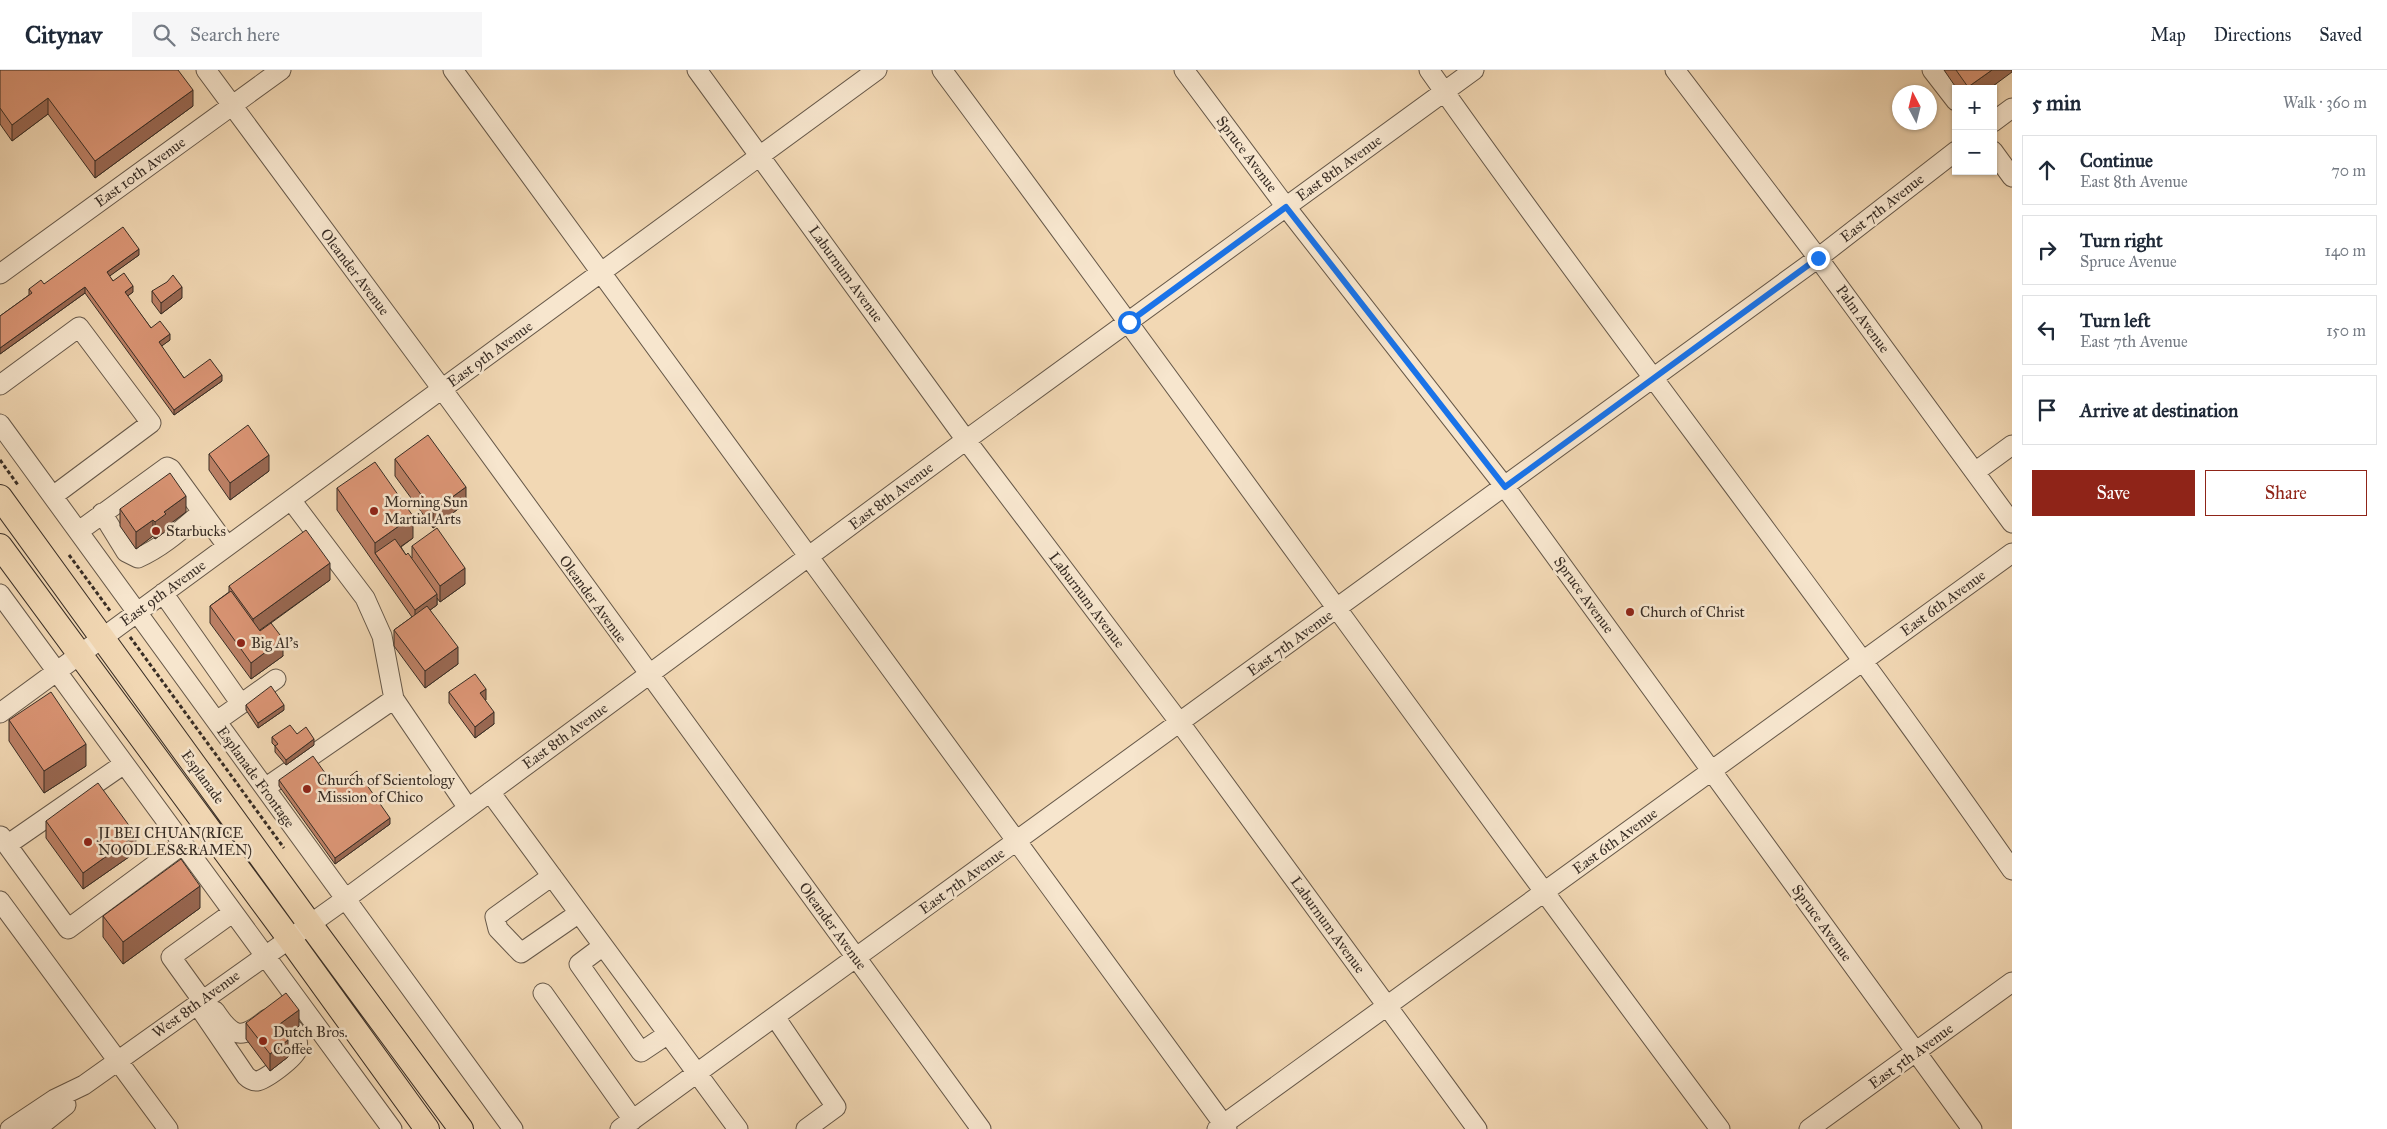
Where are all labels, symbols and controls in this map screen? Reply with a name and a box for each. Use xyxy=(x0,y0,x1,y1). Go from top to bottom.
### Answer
search box xyxy=(132,12,482,57)
text: Citynav xyxy=(25,20,102,50)
icon: search xyxy=(150,21,178,49)
text: Search here xyxy=(190,23,280,46)
text: Map xyxy=(2150,24,2186,46)
text: Directions xyxy=(2214,24,2291,46)
text: Saved xyxy=(2319,24,2362,46)
north arrow xyxy=(1892,85,1937,130)
map controls xyxy=(1952,85,1997,175)
button: + xyxy=(1952,85,1997,130)
text: 5 min xyxy=(2032,90,2081,116)
text: Walk · 360 m xyxy=(2283,93,2367,112)
street label: Spruce Avenue xyxy=(1213,112,1281,196)
button: − xyxy=(1952,130,1997,175)
street label: East 8th Avenue xyxy=(1293,131,1385,205)
street label: East 10th Avenue xyxy=(91,133,189,211)
text: Continue xyxy=(2080,149,2153,172)
icon: ahead xyxy=(2033,156,2061,184)
text: 70 m xyxy=(2331,161,2366,180)
street label: East 7th Avenue xyxy=(1837,170,1927,246)
text: East 8th Avenue xyxy=(2080,172,2188,191)
street label: Laburnum Avenue xyxy=(805,222,887,326)
street label: Oleander Avenue xyxy=(317,225,393,319)
text: Turn right xyxy=(2080,229,2163,252)
icon: right xyxy=(2033,236,2061,264)
text: 140 m xyxy=(2325,241,2366,260)
route end xyxy=(1807,247,1830,270)
text: Spruce Avenue xyxy=(2080,252,2177,271)
street label: Palm Avenue xyxy=(1832,282,1894,356)
text: Turn left xyxy=(2080,309,2150,332)
route start xyxy=(1118,311,1141,334)
icon: left xyxy=(2033,316,2061,344)
street label: East 9th Avenue xyxy=(444,317,536,391)
text: 150 m xyxy=(2326,321,2366,340)
text: East 7th Avenue xyxy=(2080,332,2188,351)
icon: arrive xyxy=(2033,396,2061,424)
text: Arrive at destination xyxy=(2080,399,2238,422)
street label: East 8th Avenue xyxy=(845,458,937,534)
button: Save xyxy=(2032,470,2195,516)
button: Share xyxy=(2205,470,2367,516)
place label: Morning Sun Martial Arts xyxy=(384,493,468,528)
marker: Morning Sun Martial Arts xyxy=(368,505,380,517)
place label: Starbucks xyxy=(166,522,226,540)
marker: Starbucks xyxy=(150,525,162,537)
street label: Laburnum Avenue xyxy=(1045,549,1129,651)
street label: Oleander Avenue xyxy=(555,552,631,646)
street label: Spruce Avenue xyxy=(1550,553,1618,637)
street label: East 9th Avenue xyxy=(117,556,209,630)
street label: East 6th Avenue xyxy=(1897,566,1989,640)
place label: Church of Christ xyxy=(1640,603,1746,621)
street label: East 7th Avenue xyxy=(1244,606,1336,680)
marker: Church of Christ xyxy=(1624,606,1636,618)
place label: Big Al's xyxy=(251,634,298,652)
marker: Big Al's xyxy=(235,637,247,649)
street label: East 8th Avenue xyxy=(519,699,611,773)
street label: Esplanade Frontage xyxy=(213,723,299,831)
street label: Esplanade xyxy=(177,747,229,807)
place label: Church of Scientology Mission of Chico xyxy=(317,771,456,806)
marker: Church of Scientology Mission of Chico xyxy=(301,783,313,795)
street label: East 6th Avenue xyxy=(1569,804,1661,878)
place label: JI BEI CHUAN(RICE NOODLES&RAMEN) xyxy=(96,824,252,860)
marker: JI BEI CHUAN(RICE NOODLES&RAMEN) xyxy=(82,836,94,848)
street label: East 7th Avenue xyxy=(916,844,1008,918)
street label: Laburnum Avenue xyxy=(1287,873,1369,977)
street label: Oleander Avenue xyxy=(795,879,871,973)
street label: Spruce Avenue xyxy=(1788,881,1856,965)
street label: West 8th Avenue xyxy=(149,966,243,1042)
street label: East 5th Avenue xyxy=(1865,1019,1957,1093)
place label: Dutch Bros. Coffee xyxy=(273,1023,348,1058)
marker: Dutch Bros. Coffee xyxy=(257,1035,269,1047)

